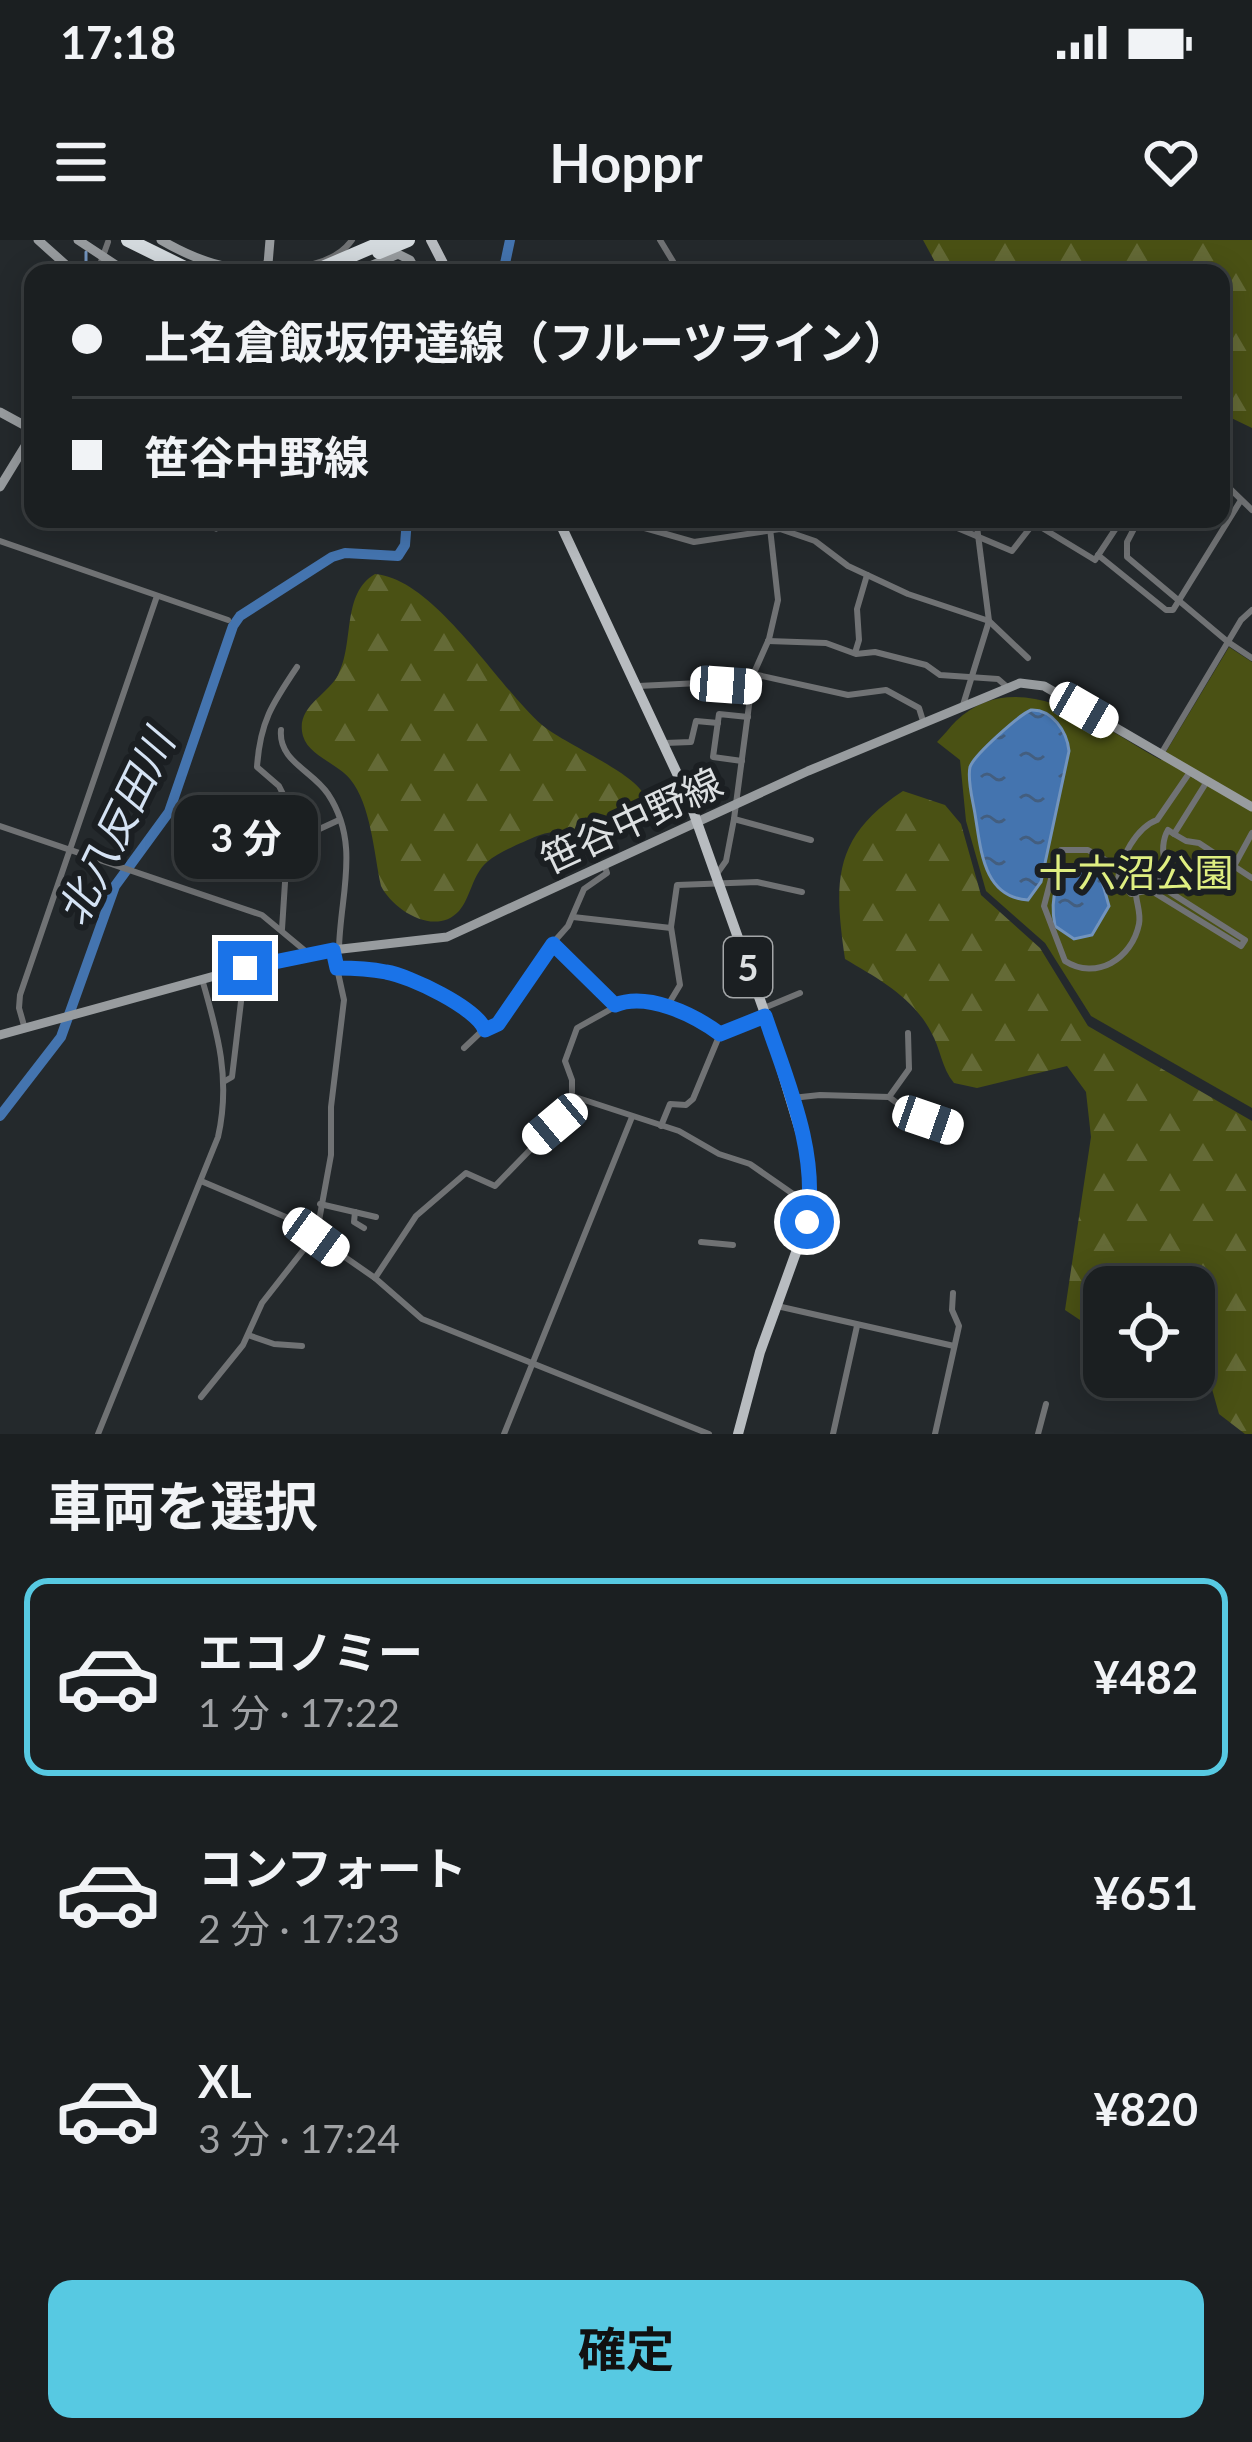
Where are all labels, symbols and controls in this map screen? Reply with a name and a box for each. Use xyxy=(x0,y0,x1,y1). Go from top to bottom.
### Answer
text: 17:18 xyxy=(60,15,176,69)
icon: menu xyxy=(48,129,114,195)
icon: heart xyxy=(1138,129,1204,195)
text: Hoppr xyxy=(549,130,703,195)
text: 上名倉飯坂伊達線（フルーツライン） xyxy=(144,315,908,369)
text: 笹谷中野線 xyxy=(144,430,369,484)
car xyxy=(689,665,763,705)
car xyxy=(1044,676,1124,744)
water label: 北八反田川 xyxy=(46,718,185,932)
street label: 笹谷中野線 xyxy=(533,758,729,882)
callout: 3 分 xyxy=(173,794,317,878)
text: 3 分 xyxy=(210,814,282,860)
park label: 十六沼公園 xyxy=(1038,849,1234,895)
road number: 5 xyxy=(724,937,772,997)
route end xyxy=(218,941,272,995)
car xyxy=(516,1087,594,1161)
car xyxy=(888,1091,968,1149)
route start xyxy=(780,1195,834,1249)
car xyxy=(276,1201,356,1273)
map controls xyxy=(1083,1266,1215,1398)
button: locate xyxy=(1083,1266,1215,1398)
text: 車両を選択 xyxy=(48,1473,318,1538)
icon: car xyxy=(54,1623,162,1731)
text: エコノミー xyxy=(198,1625,423,1679)
text: ¥482 xyxy=(1094,1650,1198,1704)
text: 1 分 · 17:22 xyxy=(198,1689,400,1735)
icon: car xyxy=(54,1839,162,1947)
text: コンフォート xyxy=(198,1841,467,1895)
text: ¥651 xyxy=(1094,1866,1198,1920)
text: 2 分 · 17:23 xyxy=(198,1905,400,1951)
text: XL xyxy=(198,2054,252,2108)
icon: car xyxy=(54,2055,162,2163)
text: ¥820 xyxy=(1094,2082,1198,2136)
text: 3 分 · 17:24 xyxy=(198,2115,400,2161)
button: 確定 xyxy=(48,2280,1204,2418)

